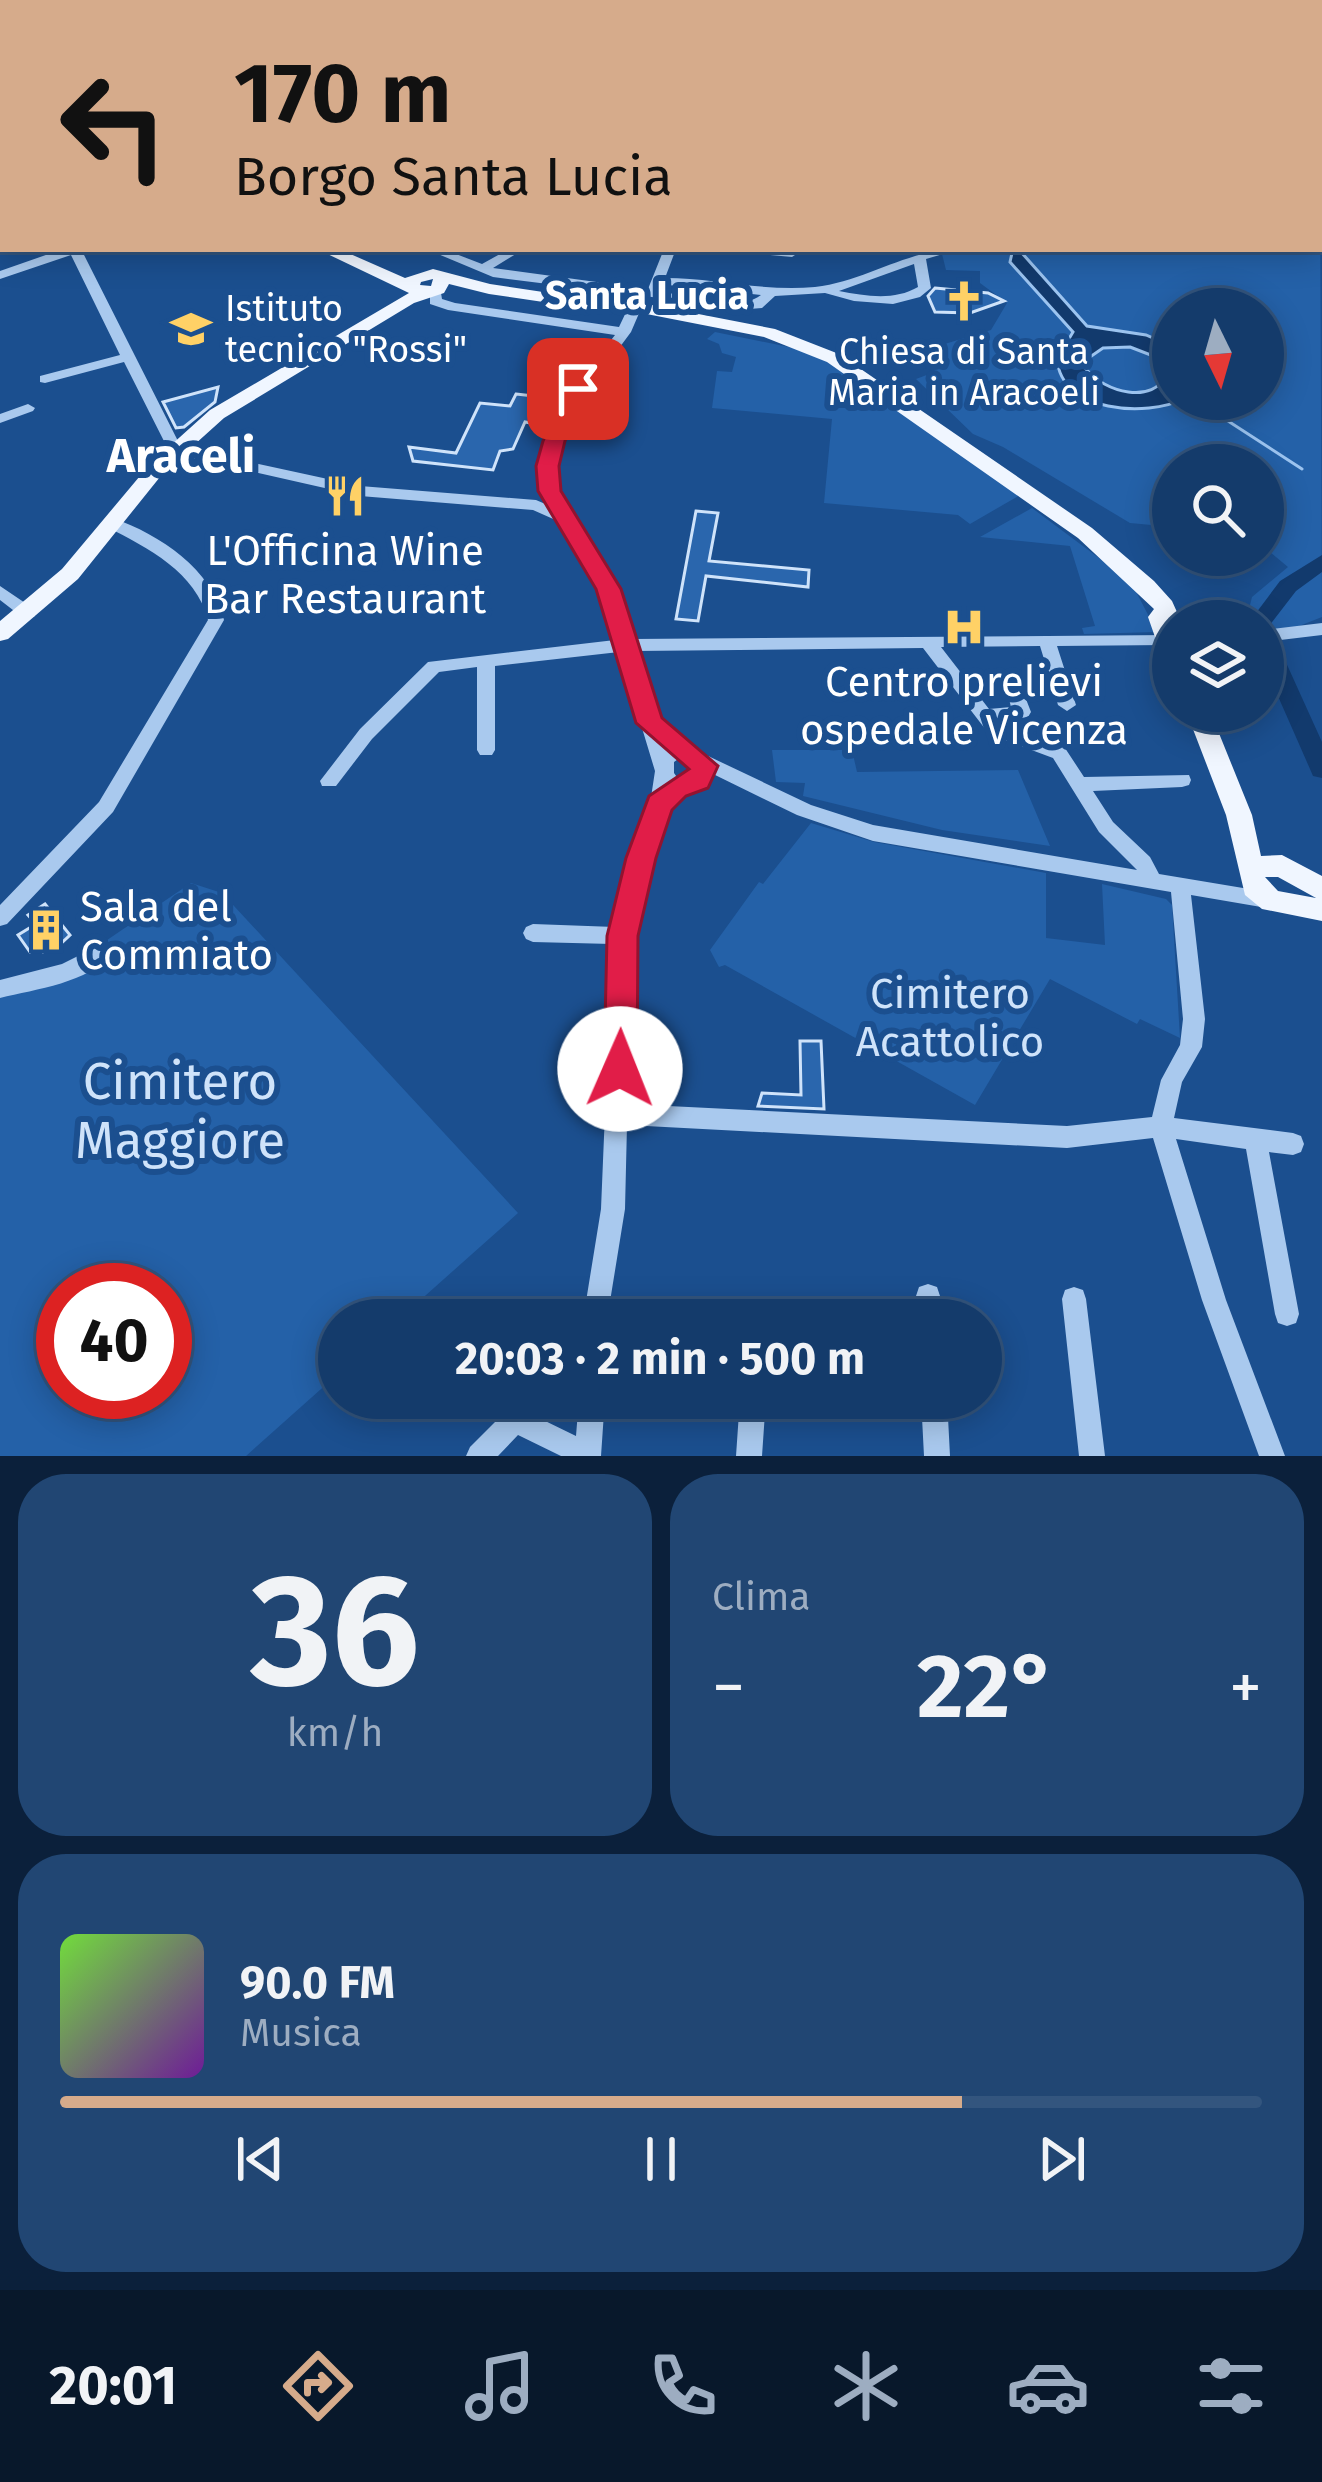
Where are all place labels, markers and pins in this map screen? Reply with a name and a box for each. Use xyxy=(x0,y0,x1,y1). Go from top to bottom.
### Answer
church icon: Chiesa di Santa Maria in Aracoeli xyxy=(941,278,987,324)
place label: Istituto tecnico "Rossi" xyxy=(225,287,467,372)
school or university icon: Istituto tecnico "Rossi" xyxy=(168,306,214,352)
place label: Chiesa di Santa Maria in Aracoeli xyxy=(828,330,1100,415)
pin xyxy=(527,338,629,440)
restaurant icon: L'Officina Wine Bar Restaurant xyxy=(322,473,368,519)
place label: L'Officina Wine Bar Restaurant xyxy=(204,526,487,624)
hospital icon: Centro prelievi ospedale Vicenza xyxy=(941,604,987,650)
place label: Centro prelievi ospedale Vicenza xyxy=(800,657,1128,755)
place label: Sala del Commiato xyxy=(80,882,273,980)
building icon: Sala del Commiato xyxy=(23,907,69,953)

